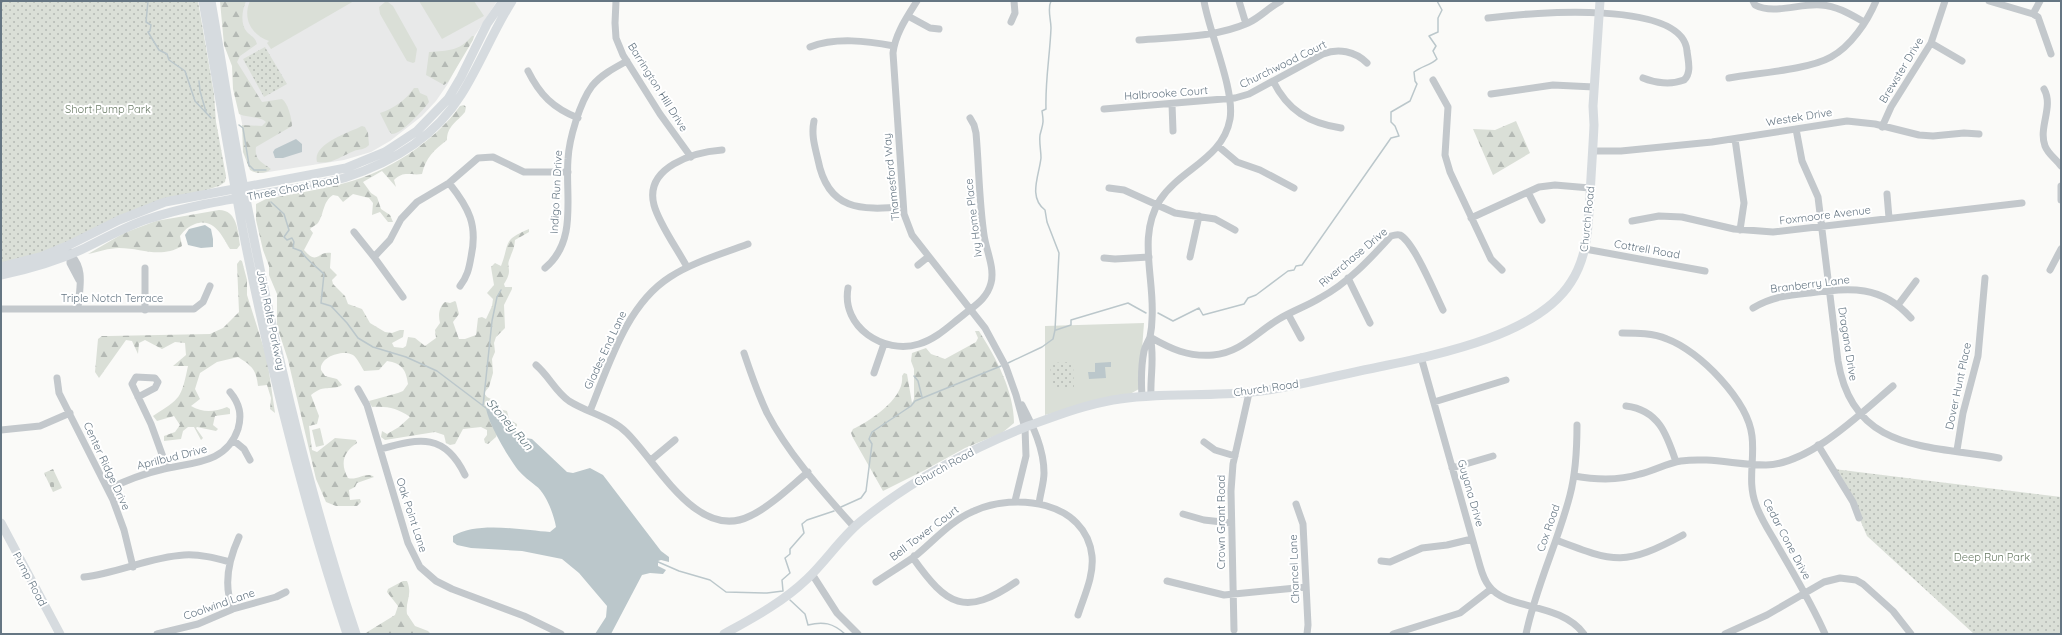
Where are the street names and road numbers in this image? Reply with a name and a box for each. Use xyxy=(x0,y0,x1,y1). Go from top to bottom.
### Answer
street label: Brewster Drive xyxy=(1876,35,1926,105)
street label: Churchwood Court xyxy=(1237,37,1329,91)
street label: Barrington Hill Drive xyxy=(625,40,691,134)
street label: Halbrooke Court xyxy=(1124,83,1209,103)
street label: Westek Drive xyxy=(1765,105,1833,129)
street label: Thamesford Way xyxy=(879,132,903,222)
street label: Indigo Run Drive xyxy=(547,150,565,234)
street label: Three Chopt Road xyxy=(246,172,340,204)
street label: Ivy Home Place xyxy=(961,178,985,258)
street label: Church Road xyxy=(1577,185,1597,253)
street label: Foxmoore Avenue xyxy=(1778,202,1872,228)
street label: Riverchase Drive xyxy=(1316,224,1390,290)
street label: Cottrell Road xyxy=(1613,236,1681,262)
street label: John Rolfe Parkway xyxy=(254,268,288,372)
street label: Branberry Lane xyxy=(1769,272,1851,296)
street label: Triple Notch Terrace xyxy=(61,291,163,305)
street label: Dragana Drive xyxy=(1835,306,1861,382)
street label: Glades End Lane xyxy=(581,308,629,392)
street label: Dover Hunt Place xyxy=(1942,341,1974,431)
street label: Church Road xyxy=(1232,376,1300,400)
street label: Center Ridge Drive xyxy=(80,420,134,512)
street label: Aprilbud Drive xyxy=(135,442,209,472)
street label: Church Road xyxy=(912,445,976,489)
street label: Guyana Drive xyxy=(1455,458,1487,528)
street label: Crown Grant Road xyxy=(1214,475,1228,569)
street label: Oak Point Lane xyxy=(393,476,431,554)
street label: Cedar Cone Drive xyxy=(1760,496,1814,582)
street label: Bell Tower Court xyxy=(887,502,962,564)
street label: Cox Road xyxy=(1533,502,1563,554)
street label: Chancel Lane xyxy=(1286,534,1302,604)
street label: Pump Road xyxy=(10,549,50,609)
street label: Coolwind Lane xyxy=(181,585,257,623)

